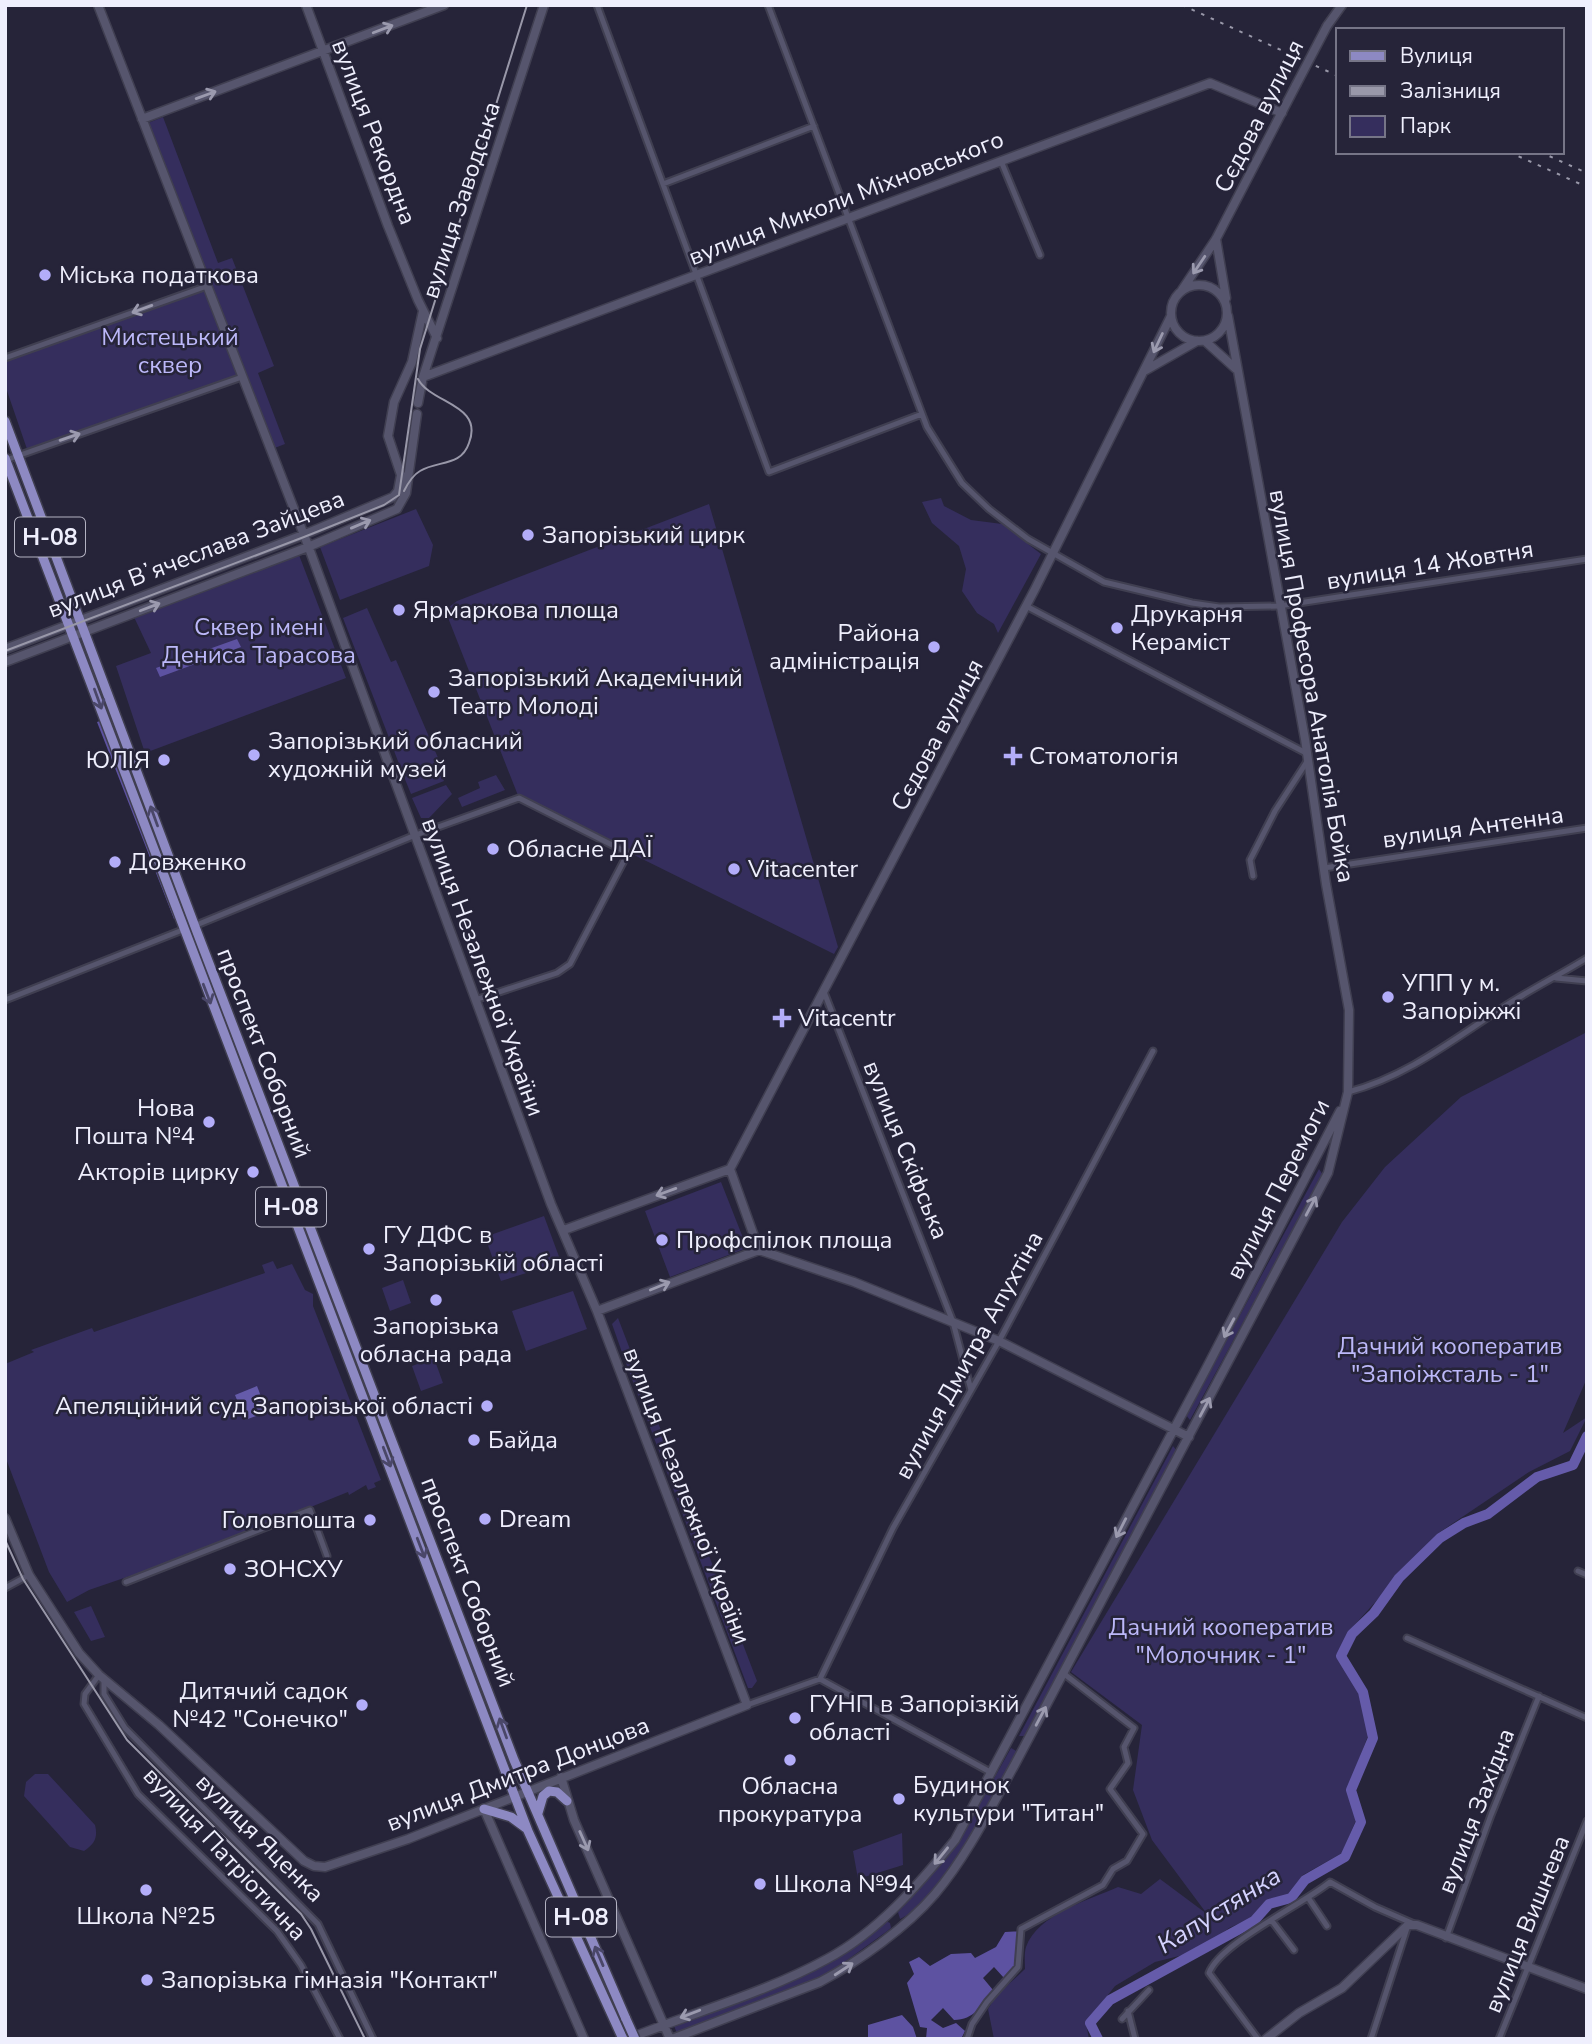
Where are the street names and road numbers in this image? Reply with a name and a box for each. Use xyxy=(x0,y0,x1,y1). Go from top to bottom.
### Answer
street label: Сєдова вулиця xyxy=(1207,34,1311,198)
street label: вулиця Рекордна xyxy=(324,35,424,229)
street label: вулиця Заводська xyxy=(414,97,508,303)
street label: вулиця Миколи Міхновського xyxy=(684,123,1008,273)
street label: вулиця Вʼячеслава Зайцева xyxy=(43,483,349,625)
street label: вулиця Професора Анатолія Бойка xyxy=(1262,487,1362,885)
road number: Н-08 xyxy=(15,517,85,556)
street label: вулиця 14 Жовтня xyxy=(1324,533,1536,597)
street label: Сєдова вулиця xyxy=(883,653,991,817)
street label: вулиця Антенна xyxy=(1380,798,1566,856)
street label: вулиця Незалежної України xyxy=(414,813,552,1121)
street label: проспект Соборний xyxy=(209,943,319,1163)
street label: вулиця Скіфська xyxy=(856,1056,956,1244)
street label: вулиця Перемоги xyxy=(1219,1093,1337,1285)
road number: Н-08 xyxy=(256,1188,326,1226)
street label: вулиця Дмитра Апухтіна xyxy=(887,1225,1051,1485)
street label: вулиця Незалежної України xyxy=(616,1343,758,1649)
street label: проспект Соборний xyxy=(413,1472,523,1692)
street label: вулиця Дмитра Донцова xyxy=(382,1709,654,1839)
street label: вулиця Західна xyxy=(1430,1724,1522,1898)
street label: вулиця Патріотична xyxy=(136,1760,314,1948)
street label: вулиця Яценка xyxy=(189,1767,331,1909)
street label: вулиця Вишнева xyxy=(1477,1830,1577,2018)
road number: Н-08 xyxy=(546,1898,616,1936)

